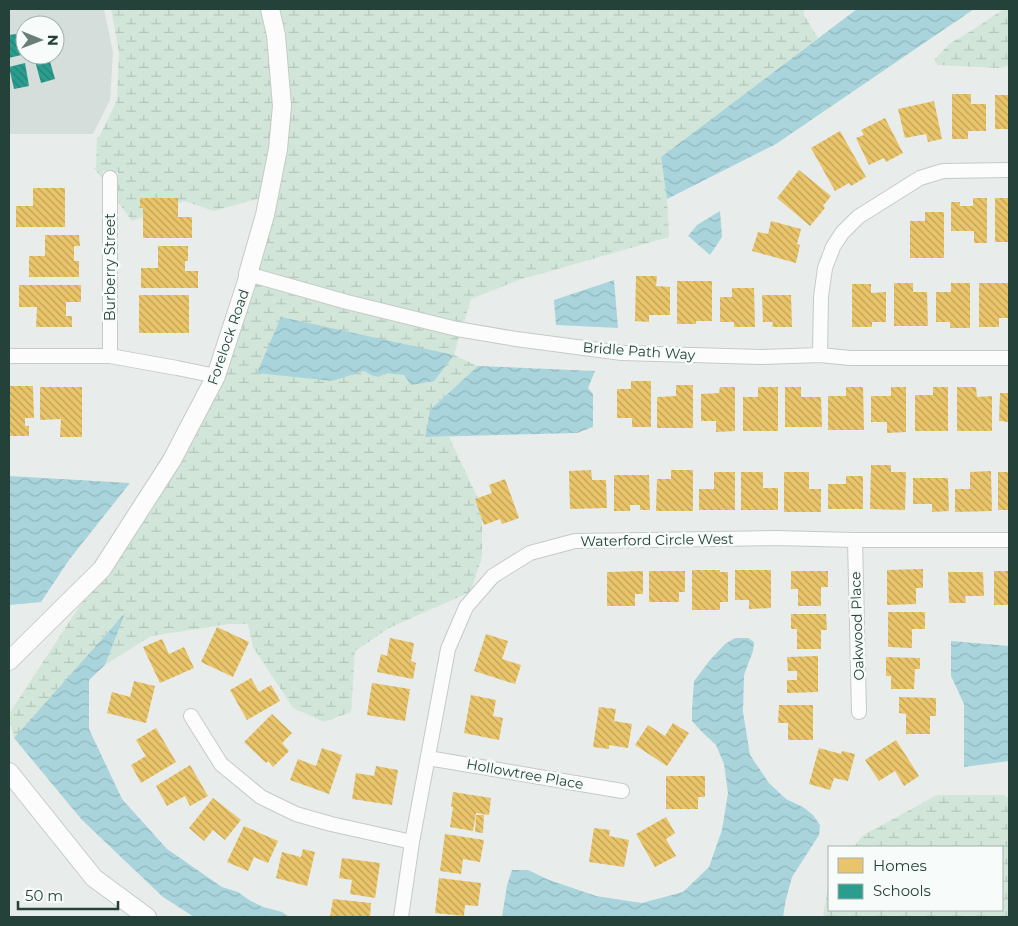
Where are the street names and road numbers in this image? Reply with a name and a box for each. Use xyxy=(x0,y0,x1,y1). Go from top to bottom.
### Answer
street label: Burberry Street xyxy=(101,213,119,321)
street label: Forelock Road xyxy=(203,287,253,387)
street label: Bridle Path Way xyxy=(582,338,696,364)
street label: Waterford Circle West xyxy=(580,530,734,550)
street label: Oakwood Place xyxy=(846,571,868,681)
street label: Hollowtree Place xyxy=(465,755,585,793)

